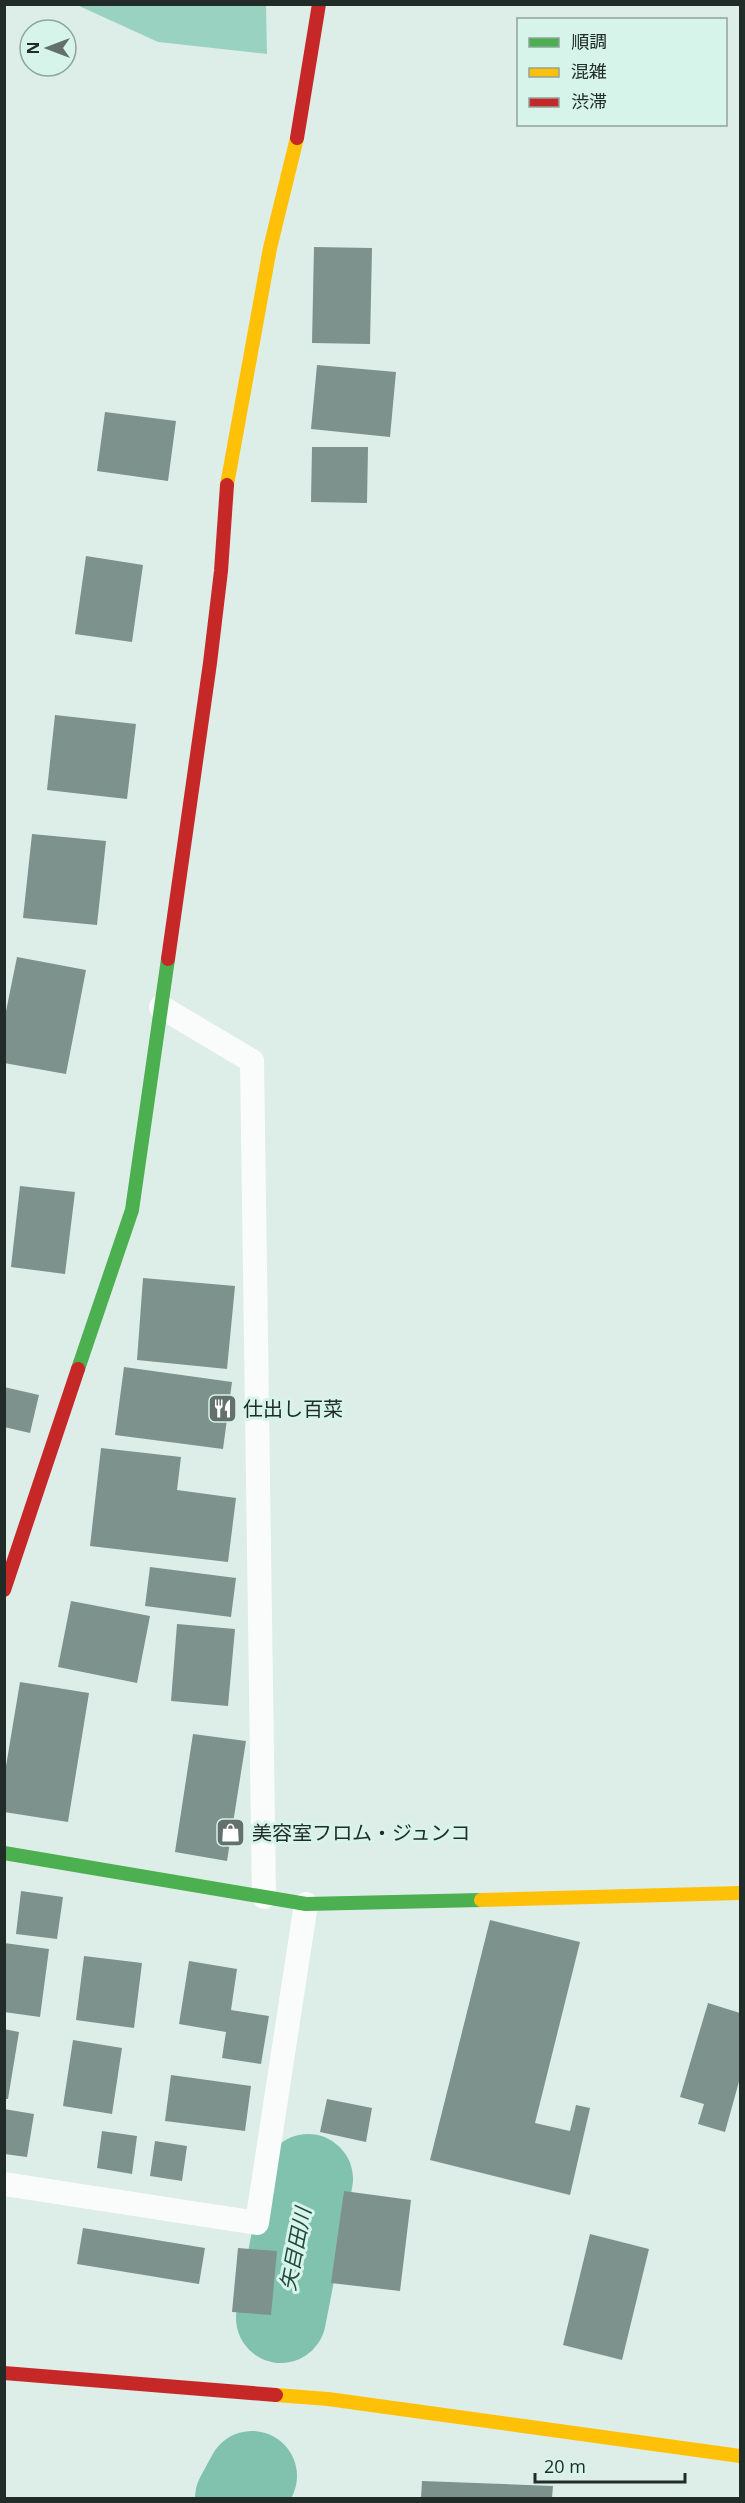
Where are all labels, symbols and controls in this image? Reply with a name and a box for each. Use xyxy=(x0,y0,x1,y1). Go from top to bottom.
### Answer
north arrow xyxy=(18,18,78,78)
legend xyxy=(517,18,727,126)
text: 順調 xyxy=(571,29,607,53)
text: N xyxy=(22,41,44,55)
text: 混雑 xyxy=(571,59,607,83)
text: 渋滞 xyxy=(571,89,607,113)
restaurant icon: 仕出し百菜 xyxy=(206,1392,238,1424)
place label: 仕出し百菜 xyxy=(243,1395,343,1422)
shop icon: 美容室フロム・ジュンコ xyxy=(215,1816,247,1848)
place label: 美容室フロム・ジュンコ xyxy=(252,1819,471,1846)
water label: 矢目田川 xyxy=(273,2203,317,2293)
scale bar xyxy=(535,2446,685,2484)
text: 20 m xyxy=(544,2454,586,2478)

